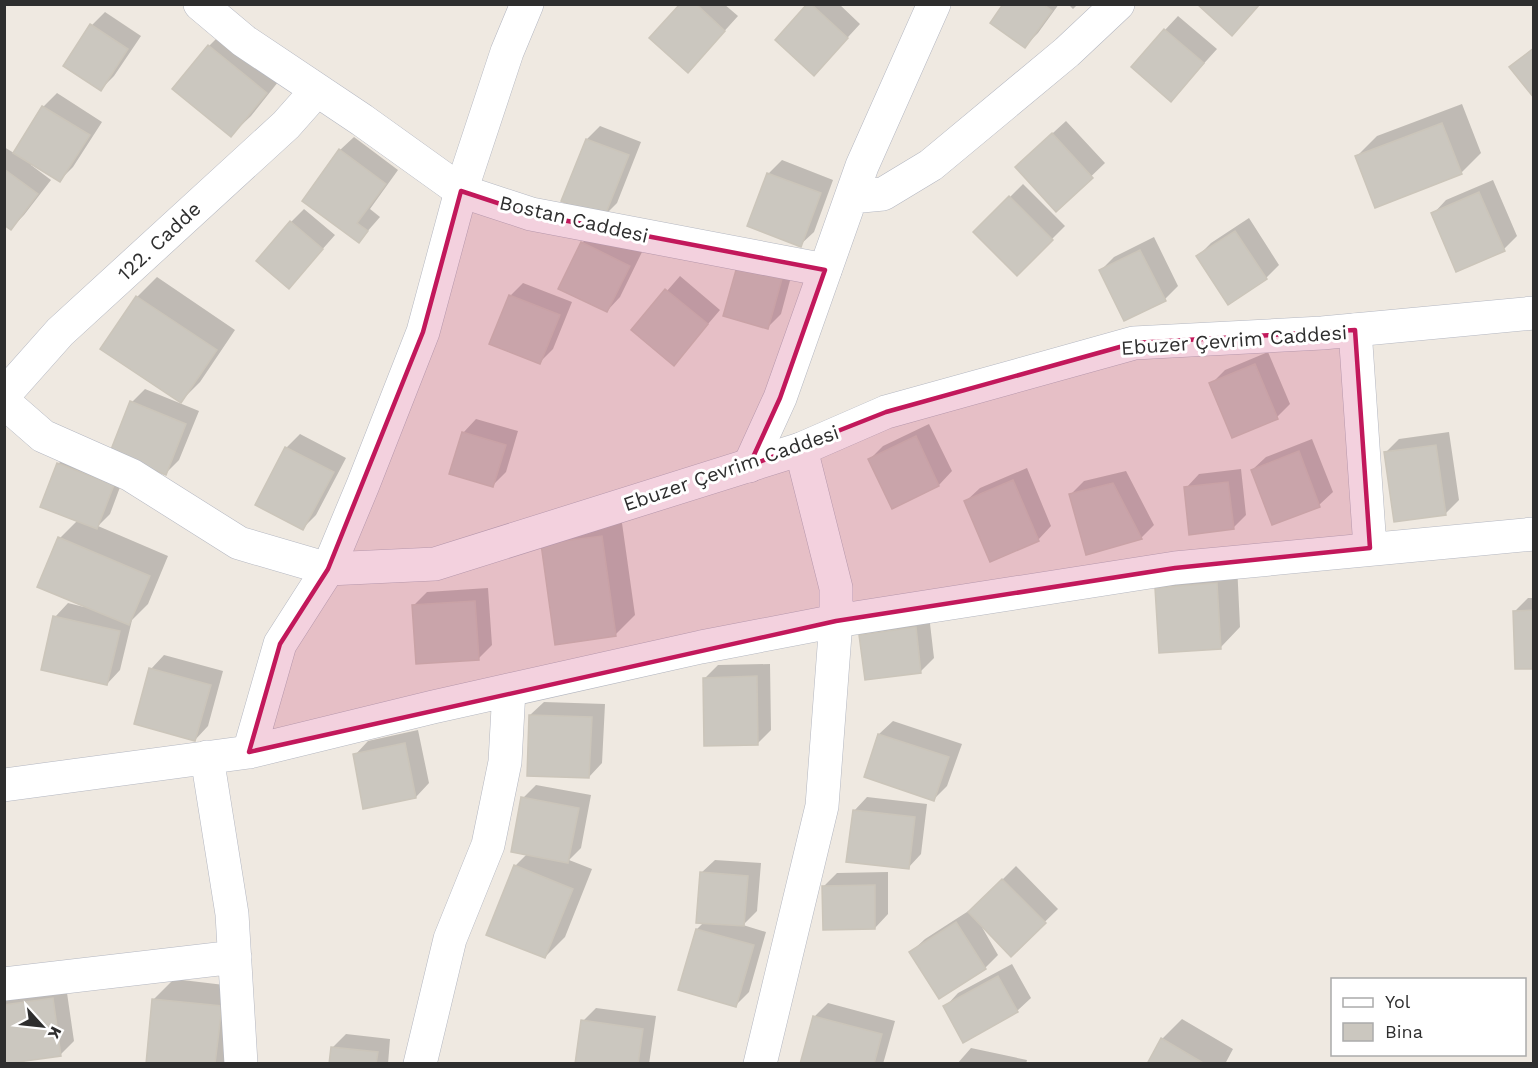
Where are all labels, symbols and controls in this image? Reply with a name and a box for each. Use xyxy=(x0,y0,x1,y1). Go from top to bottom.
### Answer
street label: Bostan Caddesi xyxy=(497,190,651,248)
street label: 122. Cadde xyxy=(112,196,206,286)
street label: Ebuzer Çevrim Caddesi xyxy=(1120,320,1348,360)
street label: Ebuzer Çevrim Caddesi xyxy=(620,420,842,516)
legend xyxy=(1331,978,1526,1056)
text: Yol xyxy=(1385,991,1411,1012)
north arrow xyxy=(12,996,72,1056)
text: Bina xyxy=(1385,1021,1423,1042)
text: K xyxy=(44,1023,66,1042)

